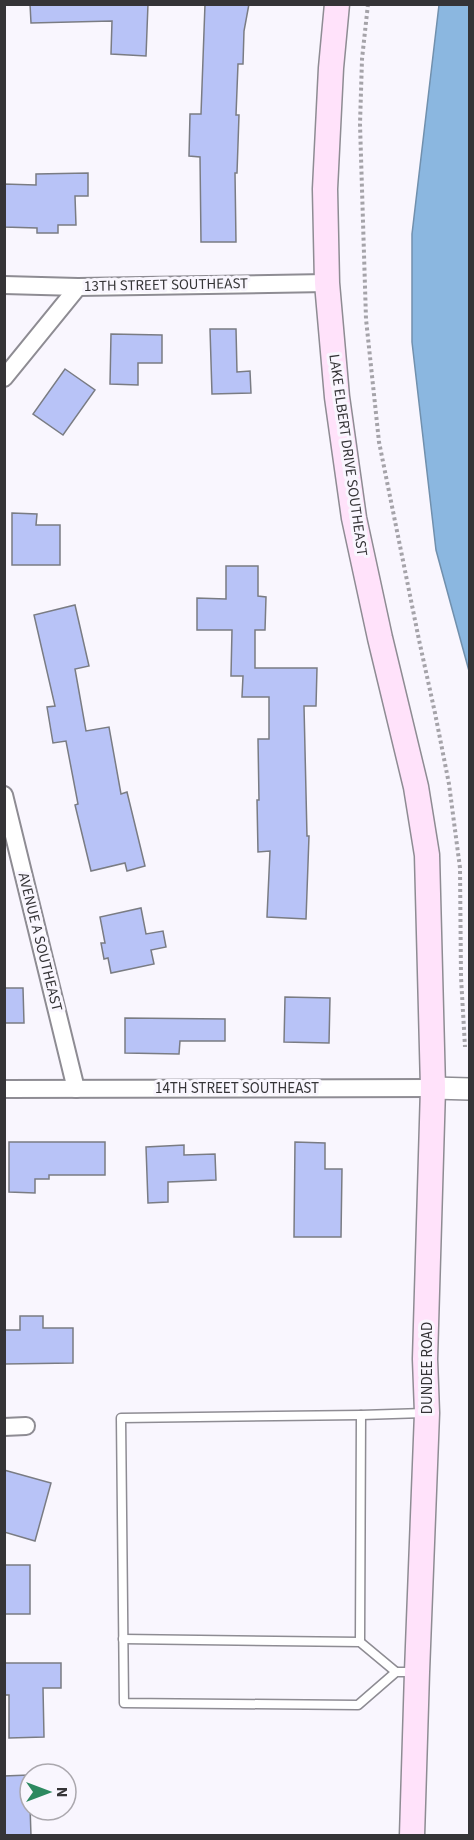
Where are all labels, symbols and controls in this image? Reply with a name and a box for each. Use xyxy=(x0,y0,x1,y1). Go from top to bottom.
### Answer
street label: 13TH STREET SOUTHEAST xyxy=(84,273,248,297)
street label: LAKE ELBERT DRIVE SOUTHEAST xyxy=(323,353,373,557)
street label: AVENUE A SOUTHEAST xyxy=(13,870,67,1014)
street label: 14TH STREET SOUTHEAST xyxy=(155,1078,319,1099)
street label: DUNDEE ROAD xyxy=(417,1322,438,1414)
north arrow xyxy=(18,1762,78,1822)
text: N xyxy=(51,1787,73,1797)

